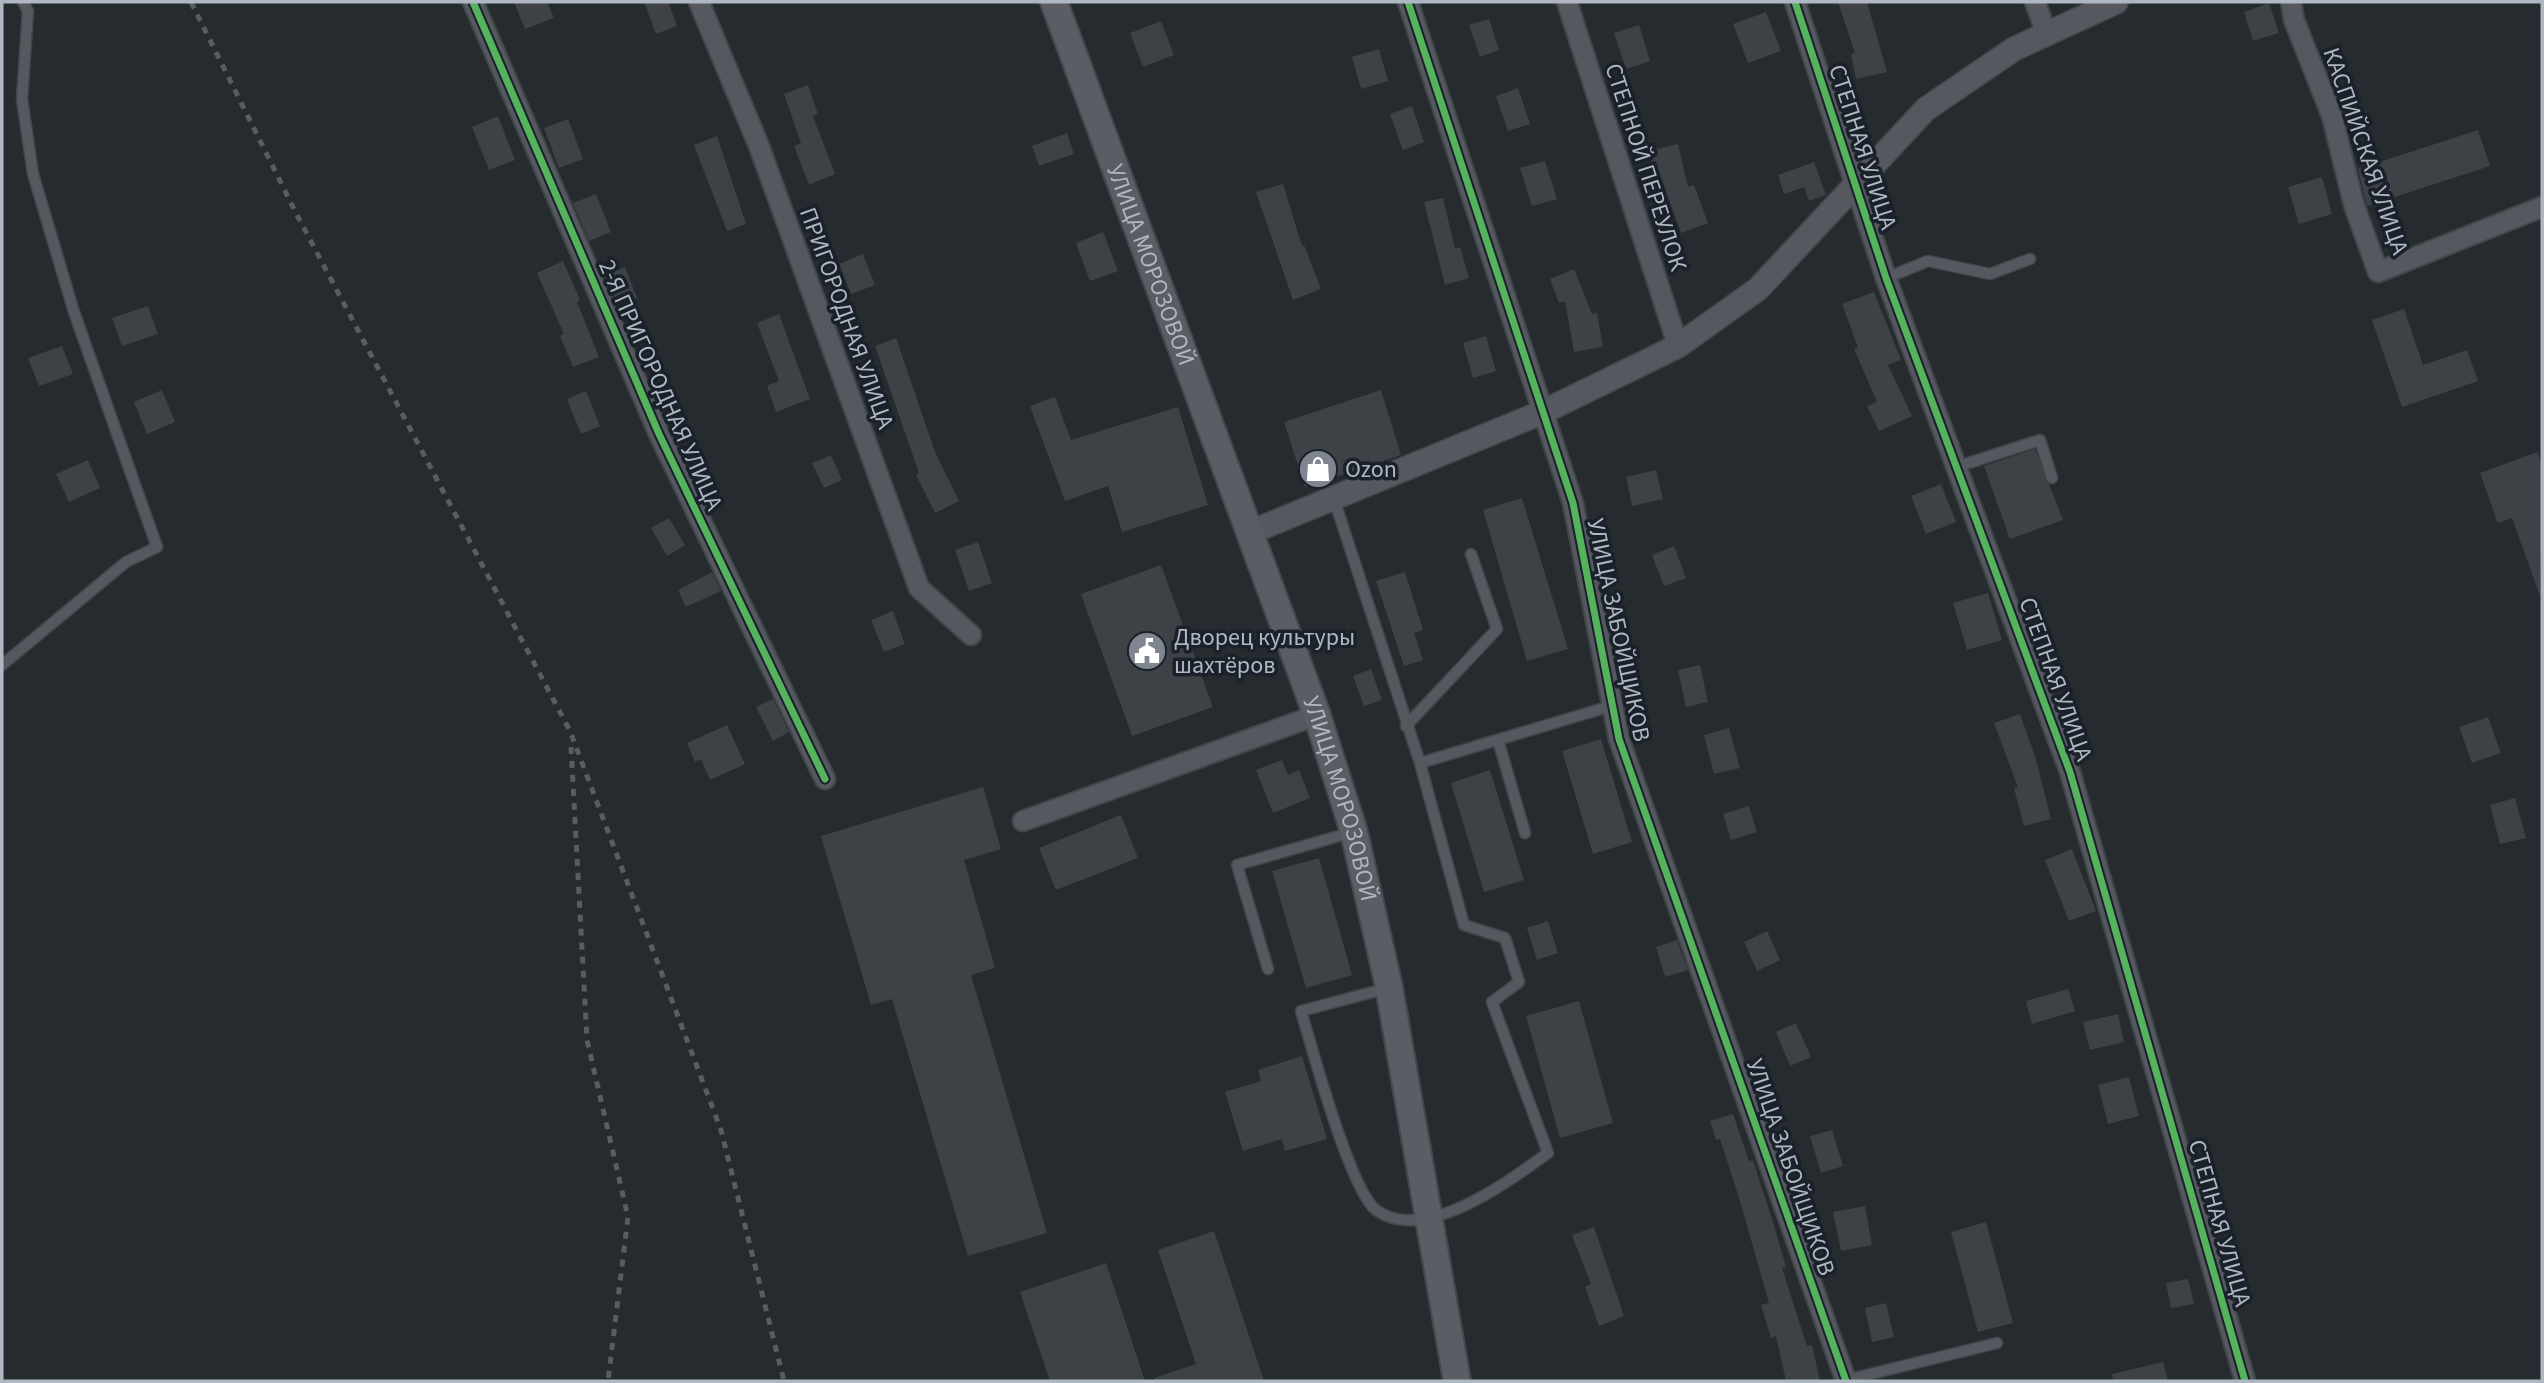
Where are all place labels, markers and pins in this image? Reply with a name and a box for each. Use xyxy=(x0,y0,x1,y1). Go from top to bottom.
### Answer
shop icon: Ozon xyxy=(1297,448,1339,490)
place label: Ozon xyxy=(1345,452,1397,487)
place label: Дворец культуры шахтёров xyxy=(1174,620,1355,683)
public building icon: Дворец культуры шахтёров xyxy=(1126,630,1168,672)

